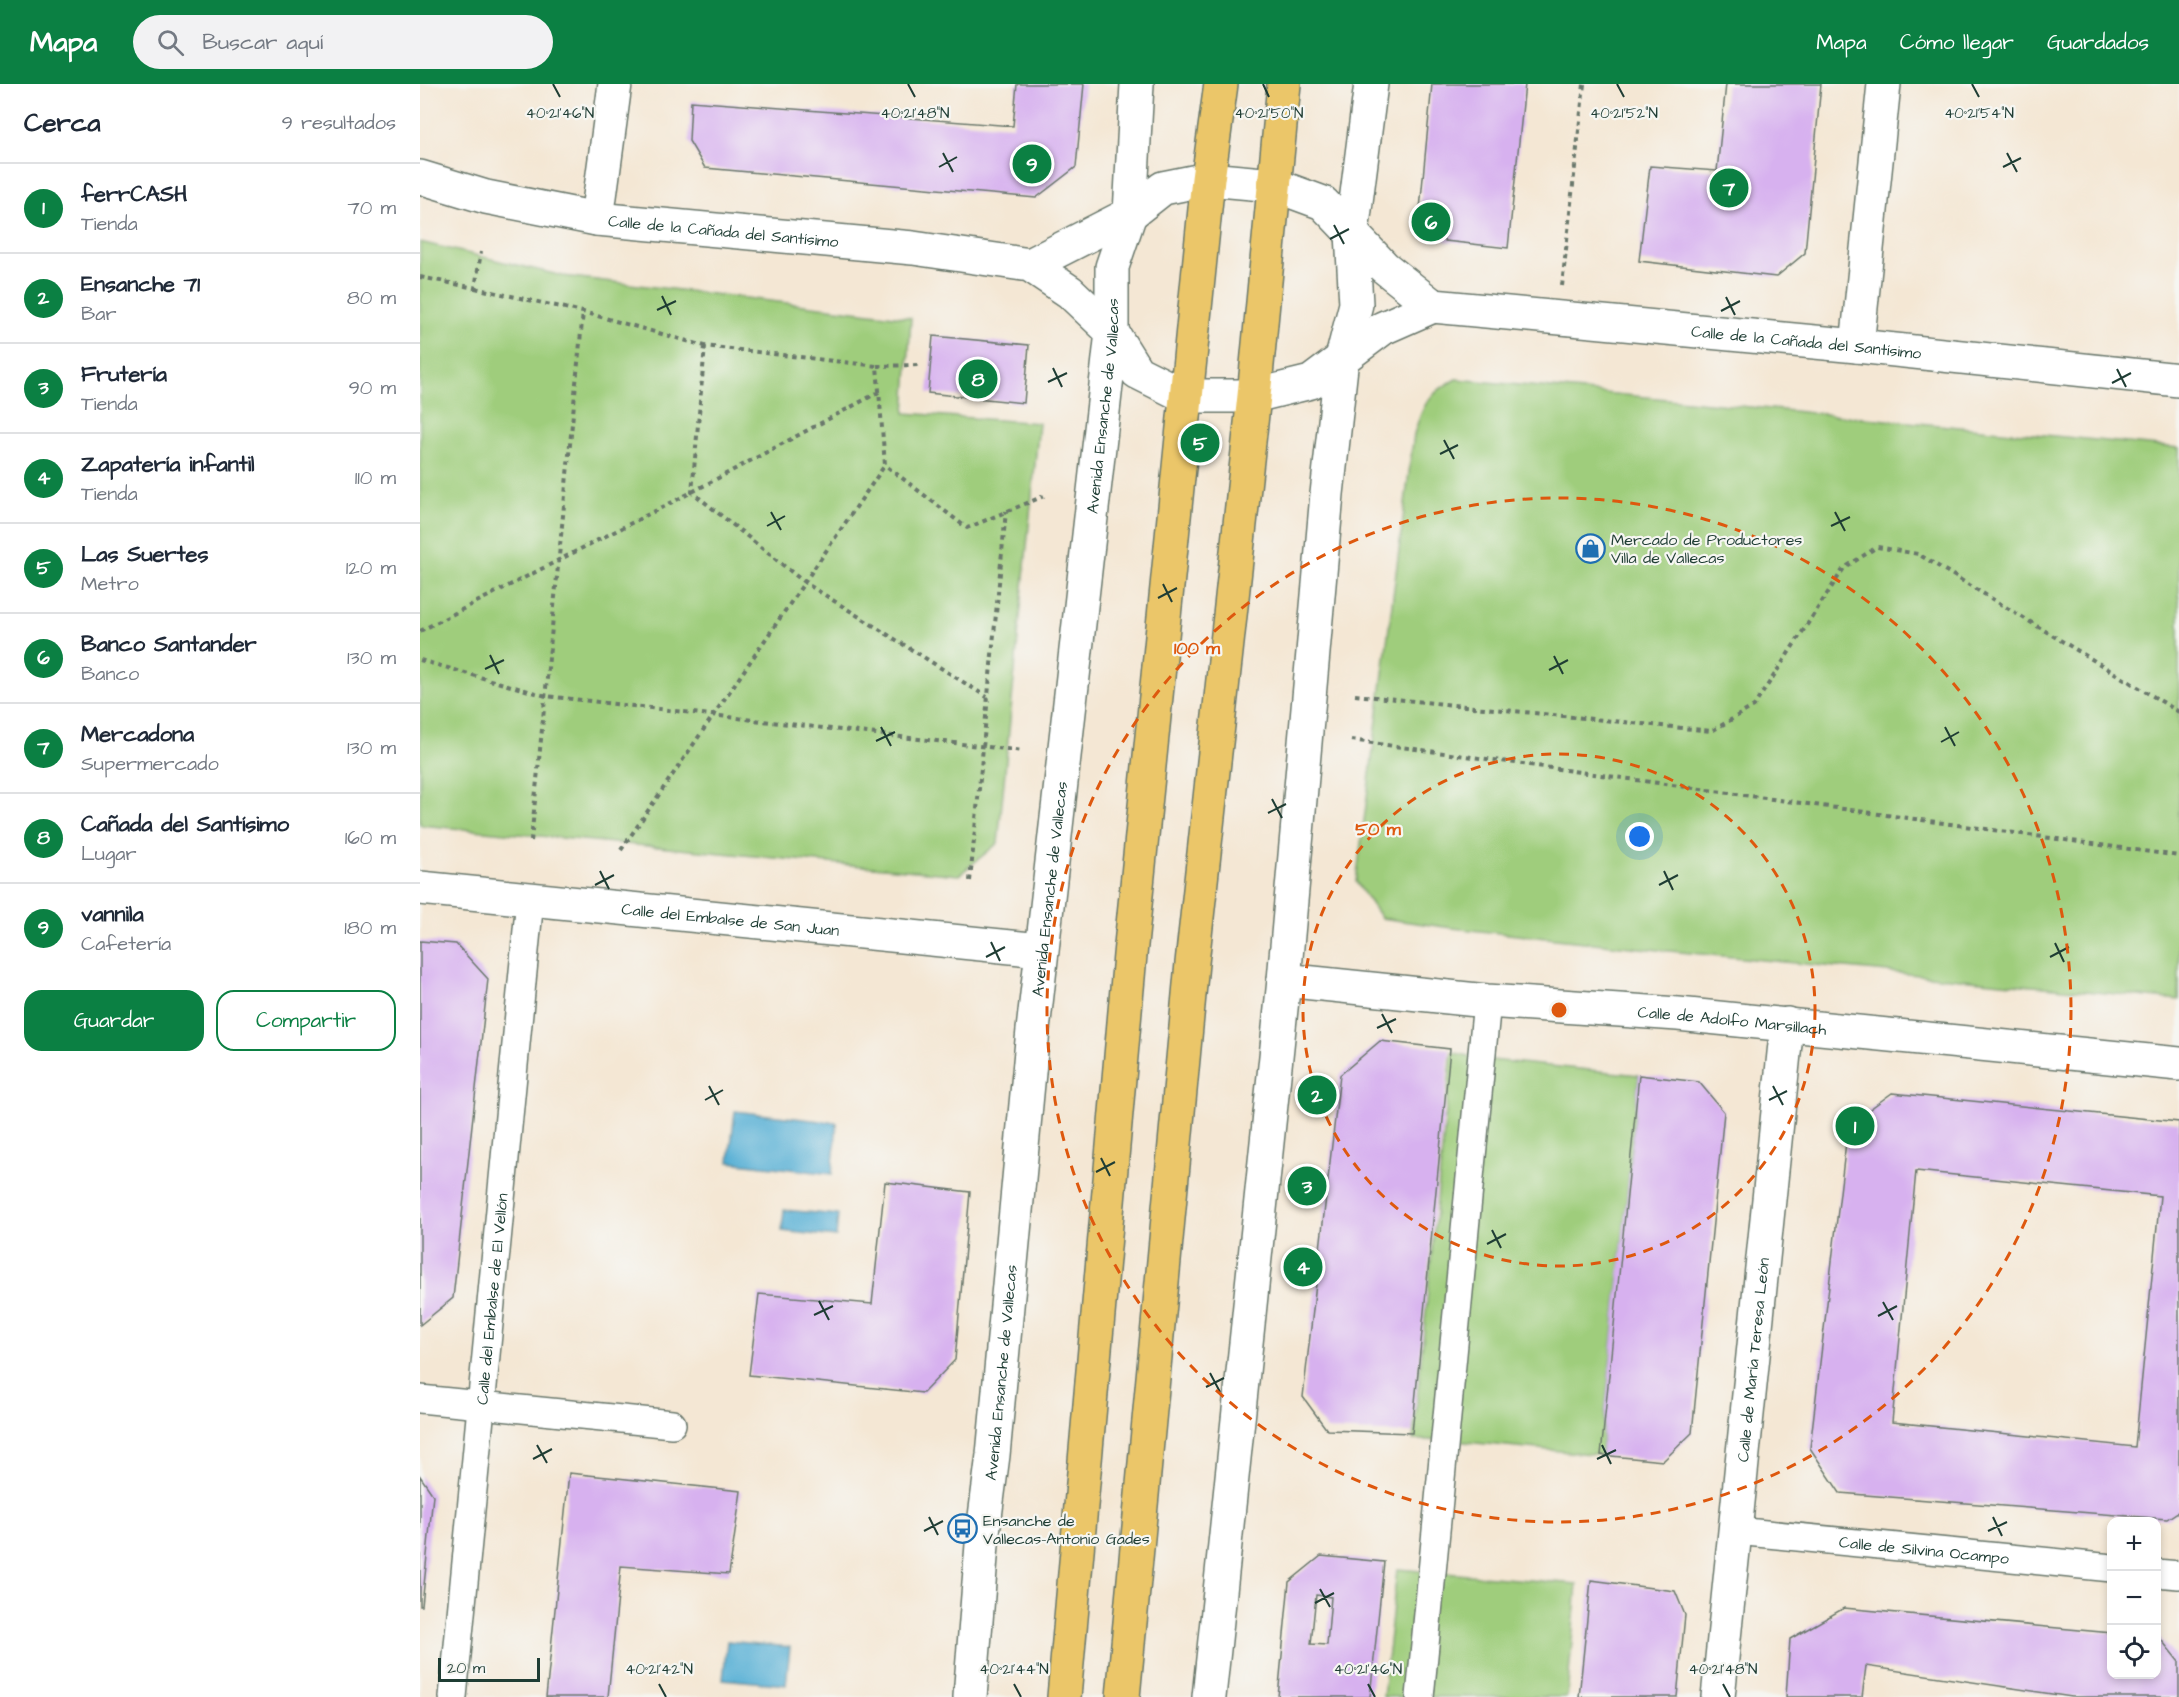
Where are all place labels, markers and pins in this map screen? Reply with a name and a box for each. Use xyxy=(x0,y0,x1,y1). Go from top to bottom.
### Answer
pin: 9 xyxy=(1012,142,1052,187)
pin: 7 xyxy=(1710,166,1748,210)
pin: 6 xyxy=(1412,200,1450,244)
pin: 8 xyxy=(958,356,998,402)
pin: 5 xyxy=(1180,420,1220,466)
place label: Mercado de Productores Villa de Vallecas xyxy=(1611,529,1802,569)
shop icon: Mercado de Productores Villa de Vallecas xyxy=(1574,532,1606,564)
centre of rings xyxy=(1549,1000,1569,1020)
pin: 2 xyxy=(1298,1072,1336,1118)
pin: 1 xyxy=(1836,1104,1874,1148)
pin: 3 xyxy=(1288,1164,1326,1208)
pin: 4 xyxy=(1284,1244,1322,1290)
place label: Ensanche de Vallecas-Antonio Gades xyxy=(983,1510,1150,1550)
bus stop icon: Ensanche de Vallecas-Antonio Gades xyxy=(946,1513,978,1545)

